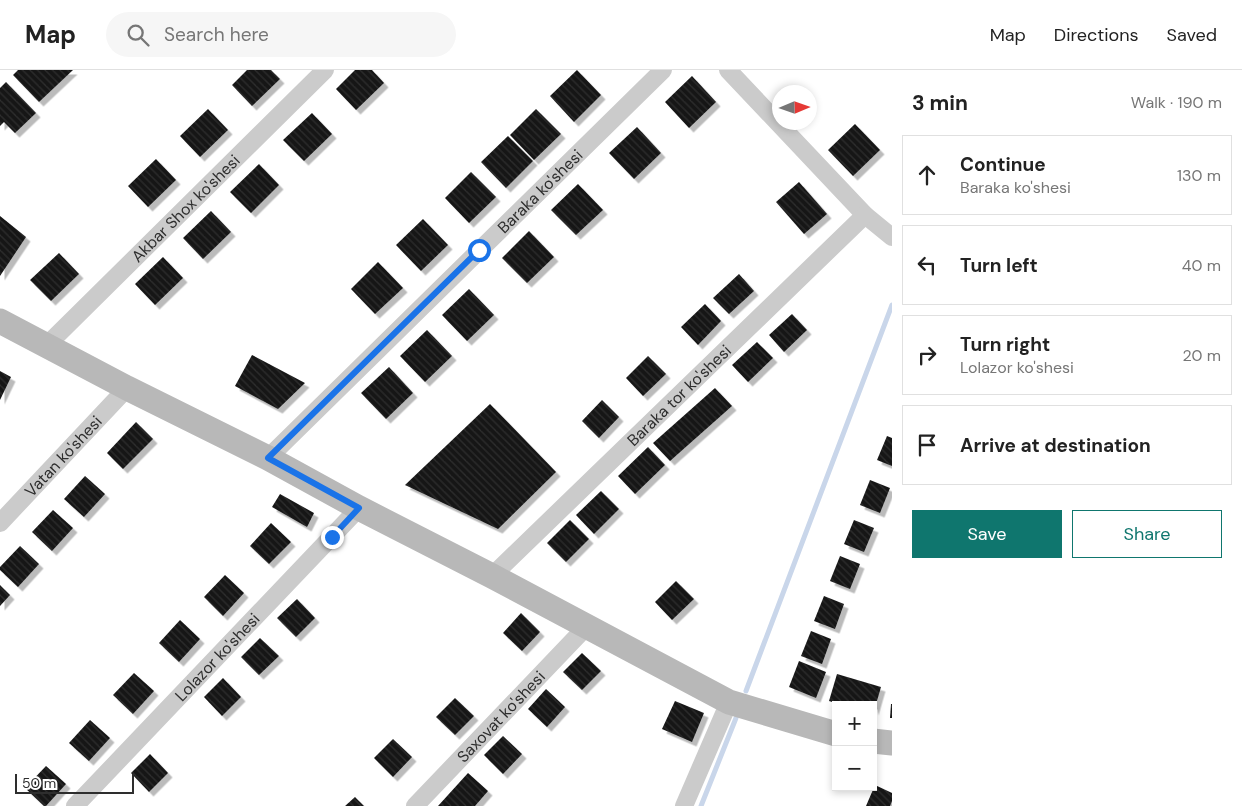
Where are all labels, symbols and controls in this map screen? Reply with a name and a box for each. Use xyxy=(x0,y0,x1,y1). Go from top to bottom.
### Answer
search box xyxy=(106,12,456,57)
text: Map xyxy=(25,19,76,50)
icon: search xyxy=(124,21,152,49)
text: Search here xyxy=(164,22,269,47)
text: Map xyxy=(990,23,1026,47)
text: Directions xyxy=(1054,23,1139,47)
text: Saved xyxy=(1167,23,1217,47)
north arrow xyxy=(772,85,817,130)
text: 3 min xyxy=(912,89,968,117)
text: Walk · 190 m xyxy=(1131,92,1222,113)
street label: Baraka ko'shesi xyxy=(493,145,587,237)
street label: Akbar Shox ko'shesi xyxy=(127,150,244,266)
text: Continue xyxy=(960,152,1046,177)
icon: ahead xyxy=(913,161,941,189)
text: 130 m xyxy=(1177,165,1221,186)
text: Baraka ko'shesi xyxy=(960,177,1071,198)
route start xyxy=(468,239,491,262)
icon: left xyxy=(913,251,941,279)
text: Turn left xyxy=(960,253,1038,278)
text: 40 m xyxy=(1182,255,1221,276)
text: Turn right xyxy=(960,332,1050,357)
street label: Baraka tor ko'shesi xyxy=(622,340,735,450)
icon: right xyxy=(913,341,941,369)
text: 20 m xyxy=(1182,345,1221,366)
text: Lolazor ko'shesi xyxy=(960,357,1074,378)
street label: Vatan ko'shesi xyxy=(20,411,106,501)
icon: arrive xyxy=(913,431,941,459)
text: Arrive at destination xyxy=(960,433,1151,458)
button: Save xyxy=(912,510,1062,558)
button: Share xyxy=(1072,510,1222,558)
route end xyxy=(321,526,344,549)
street label: Lolazor ko'shesi xyxy=(170,608,264,705)
street label: Saxovat ko'shesi xyxy=(452,666,549,767)
map controls xyxy=(832,701,877,791)
button: + xyxy=(832,701,877,746)
button: − xyxy=(832,746,877,791)
scale bar xyxy=(15,771,134,794)
text: 50 m xyxy=(22,774,56,792)

